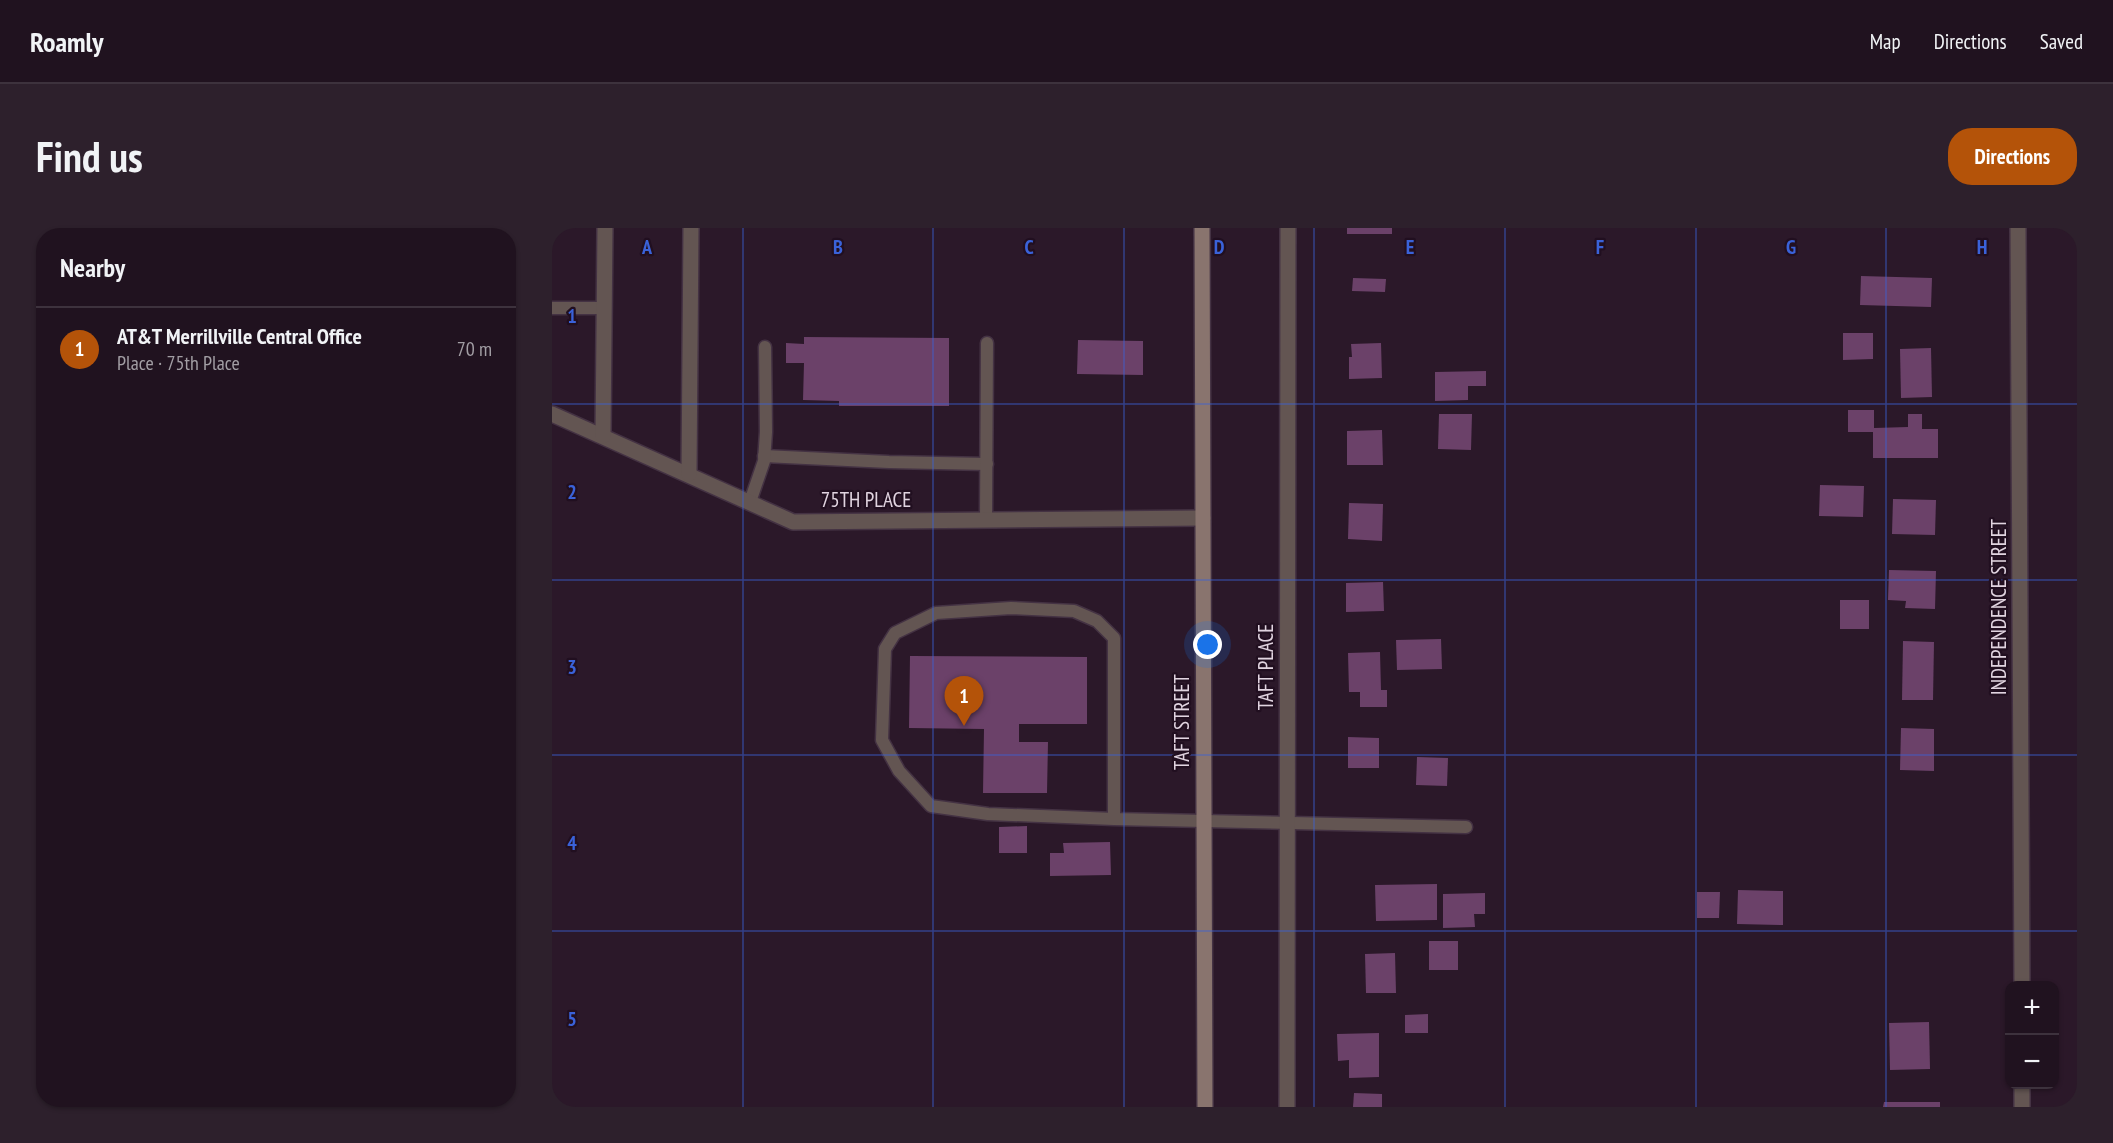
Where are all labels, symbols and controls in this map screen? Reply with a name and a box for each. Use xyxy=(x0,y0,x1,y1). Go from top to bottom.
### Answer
text: Roamly xyxy=(30,23,104,60)
text: Map xyxy=(1870,28,1901,55)
text: Directions xyxy=(1934,28,2007,55)
text: Saved xyxy=(2040,28,2083,55)
button: Directions xyxy=(1948,128,2077,185)
text: Find us xyxy=(36,129,143,184)
text: A xyxy=(641,234,653,260)
text: B xyxy=(833,234,843,260)
text: C xyxy=(1024,234,1034,260)
text: D xyxy=(1214,234,1225,260)
text: E xyxy=(1406,234,1414,260)
text: F xyxy=(1596,234,1604,260)
text: G xyxy=(1786,234,1796,260)
text: H xyxy=(1977,234,1987,260)
text: Nearby xyxy=(60,251,125,284)
text: 1 xyxy=(567,303,577,329)
text: AT&T Merrillville Central Office xyxy=(117,322,362,350)
text: 1 xyxy=(75,336,84,362)
text: 70 m xyxy=(457,336,492,362)
text: Place · 75th Place xyxy=(117,350,240,376)
text: 2 xyxy=(567,479,577,505)
street label: 75TH PLACE xyxy=(821,486,911,513)
street label: INDEPENDENCE STREET xyxy=(1985,518,2012,695)
street label: TAFT PLACE xyxy=(1252,624,1279,710)
your location xyxy=(1193,630,1222,659)
text: 3 xyxy=(567,654,577,680)
street label: TAFT STREET xyxy=(1168,673,1195,770)
pin: 1 xyxy=(944,676,984,726)
text: 4 xyxy=(567,830,577,856)
map controls xyxy=(2005,981,2059,1089)
button: + xyxy=(2005,981,2059,1035)
text: 5 xyxy=(567,1006,577,1032)
button: − xyxy=(2005,1035,2059,1089)

